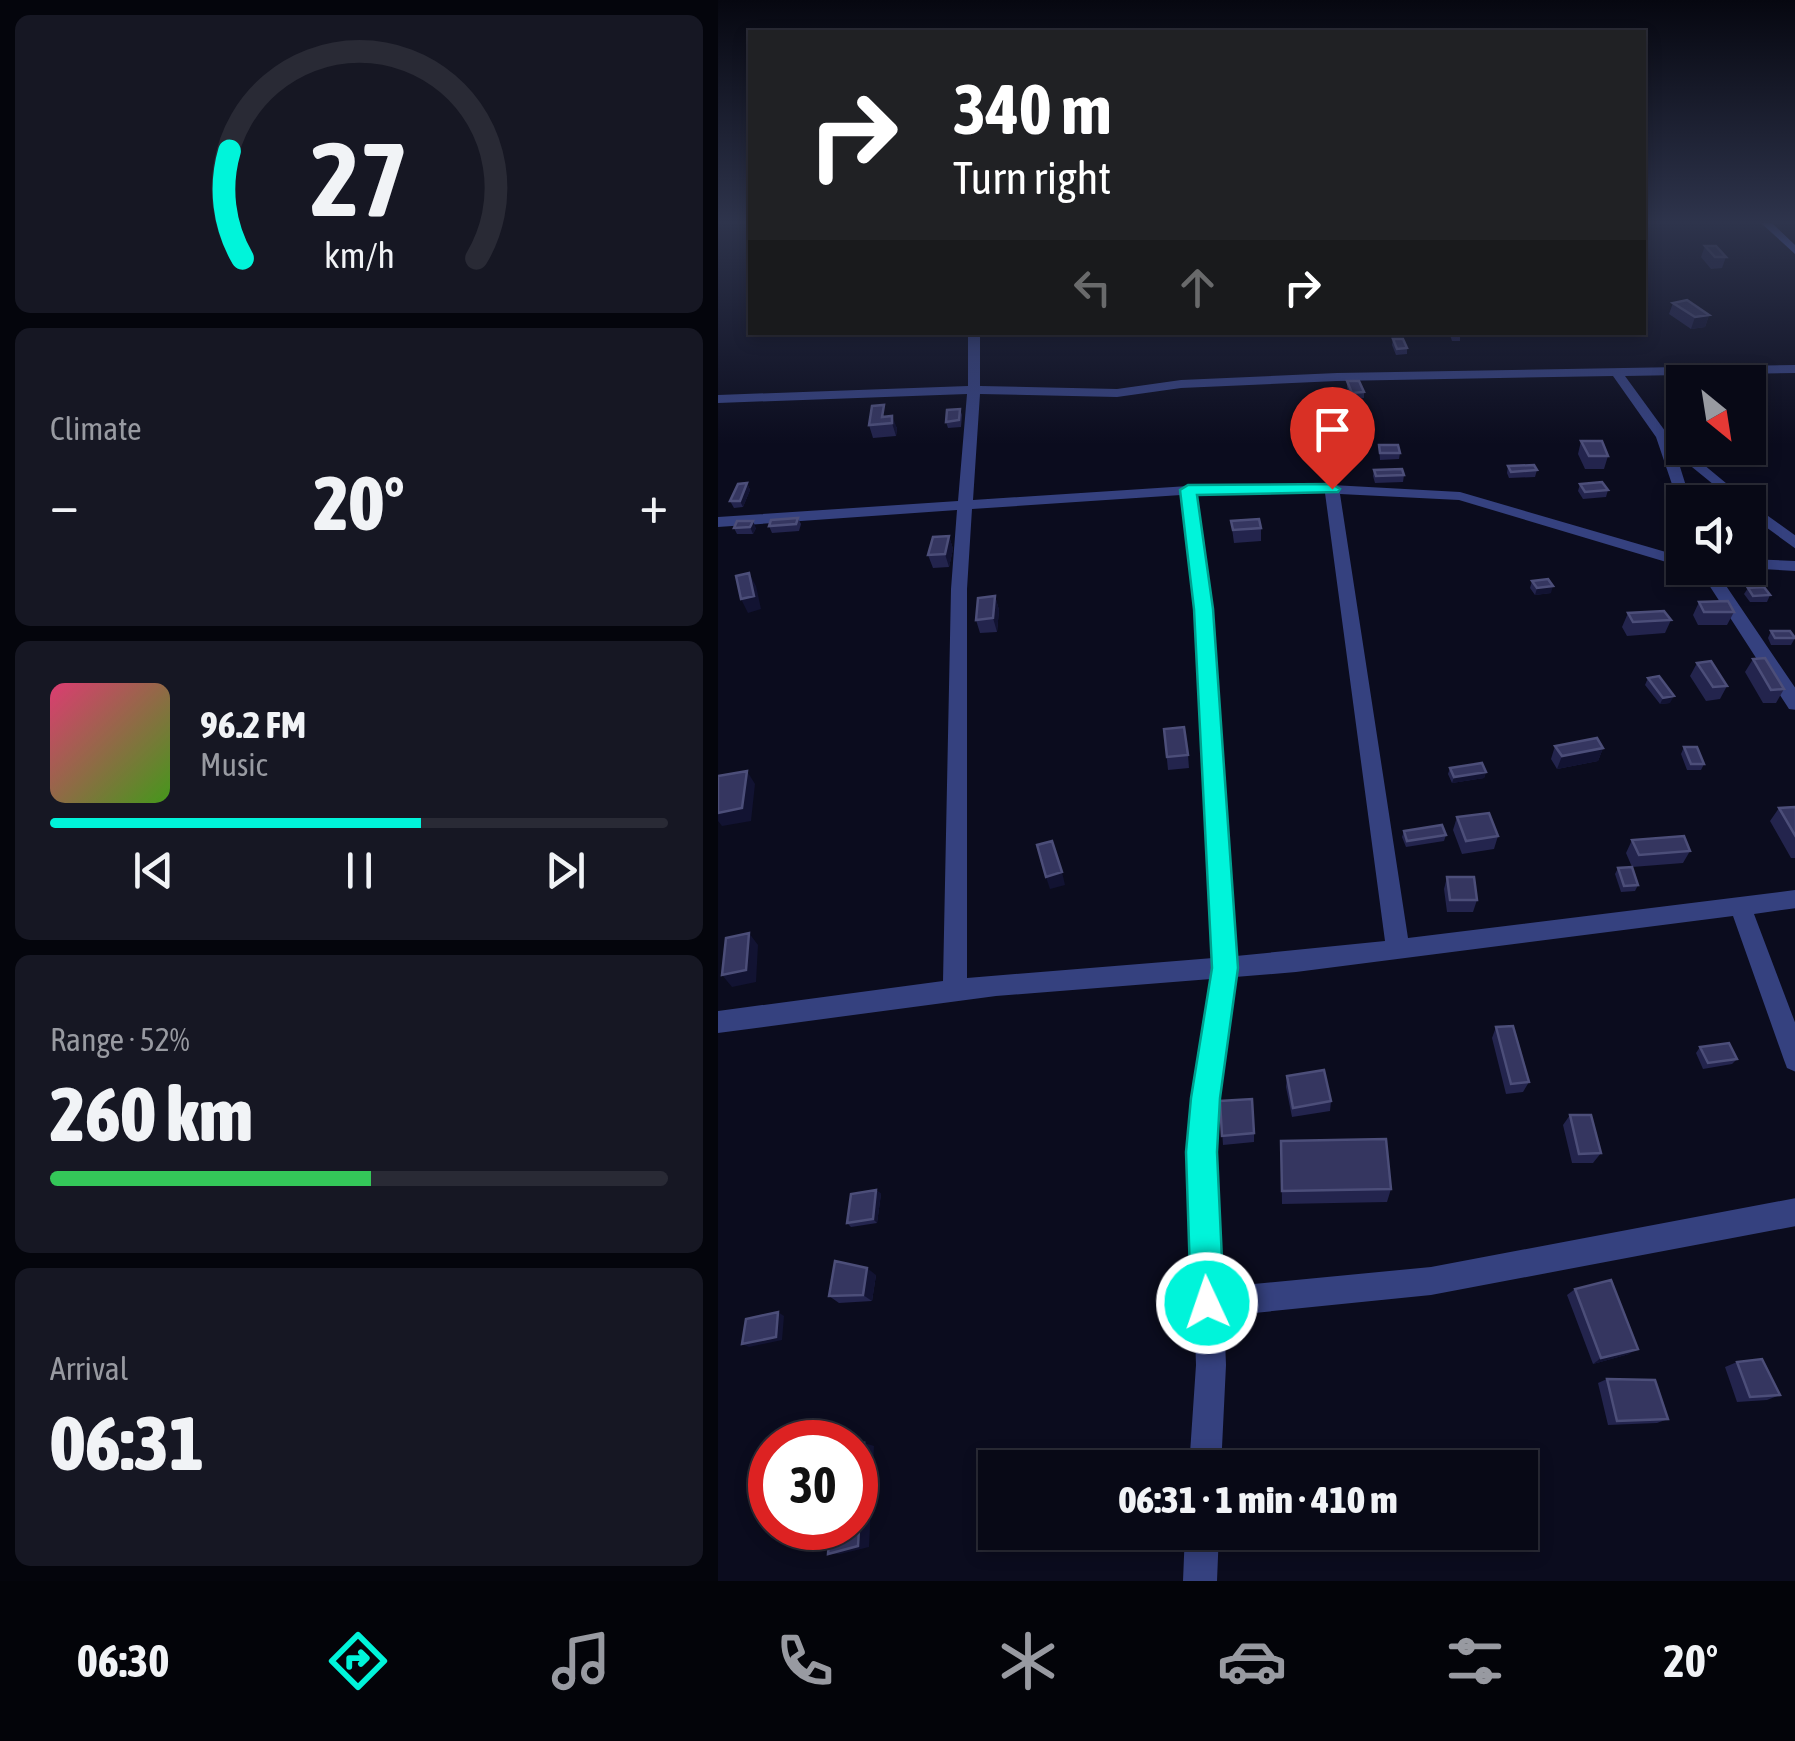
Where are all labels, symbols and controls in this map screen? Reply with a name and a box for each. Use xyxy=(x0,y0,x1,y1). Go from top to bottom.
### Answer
text: 340 m xyxy=(953,69,1112,149)
icon: right xyxy=(788,70,918,200)
text: 27 xyxy=(310,119,408,238)
text: Turn right xyxy=(953,152,1111,204)
text: km/h xyxy=(324,235,394,276)
icon: left xyxy=(1065,260,1120,315)
icon: ahead xyxy=(1170,260,1225,315)
icon: right xyxy=(1275,260,1330,315)
north arrow xyxy=(1666,365,1766,465)
map controls xyxy=(1666,365,1766,585)
pin xyxy=(1290,387,1375,490)
icon: arrive xyxy=(1305,402,1360,457)
text: Climate xyxy=(50,410,142,447)
text: 20° xyxy=(313,460,405,546)
text: − xyxy=(50,472,79,535)
text: + xyxy=(639,472,668,535)
button: sound xyxy=(1666,485,1766,585)
text: 96.2 FM xyxy=(200,703,306,746)
text: Music xyxy=(200,746,267,783)
icon: previous xyxy=(126,843,181,898)
icon: pause xyxy=(332,843,387,898)
icon: next xyxy=(538,843,593,898)
text: Range · 52% xyxy=(50,1021,190,1058)
text: 260 km xyxy=(50,1071,253,1157)
position arrow xyxy=(1155,1251,1259,1355)
text: Arrival xyxy=(50,1350,128,1387)
text: 06:31 xyxy=(50,1400,204,1486)
speed limit sign: 30 xyxy=(748,1420,878,1550)
text: 06:31 · 1 min · 410 m xyxy=(1118,1478,1398,1521)
icon: directions xyxy=(323,1626,393,1696)
icon: music xyxy=(546,1626,616,1696)
icon: phone xyxy=(770,1626,840,1696)
icon: climate xyxy=(993,1626,1063,1696)
icon: car xyxy=(1217,1626,1287,1696)
icon: filters xyxy=(1440,1626,1510,1696)
text: 06:30 xyxy=(77,1635,169,1687)
text: 20° xyxy=(1664,1635,1718,1687)

